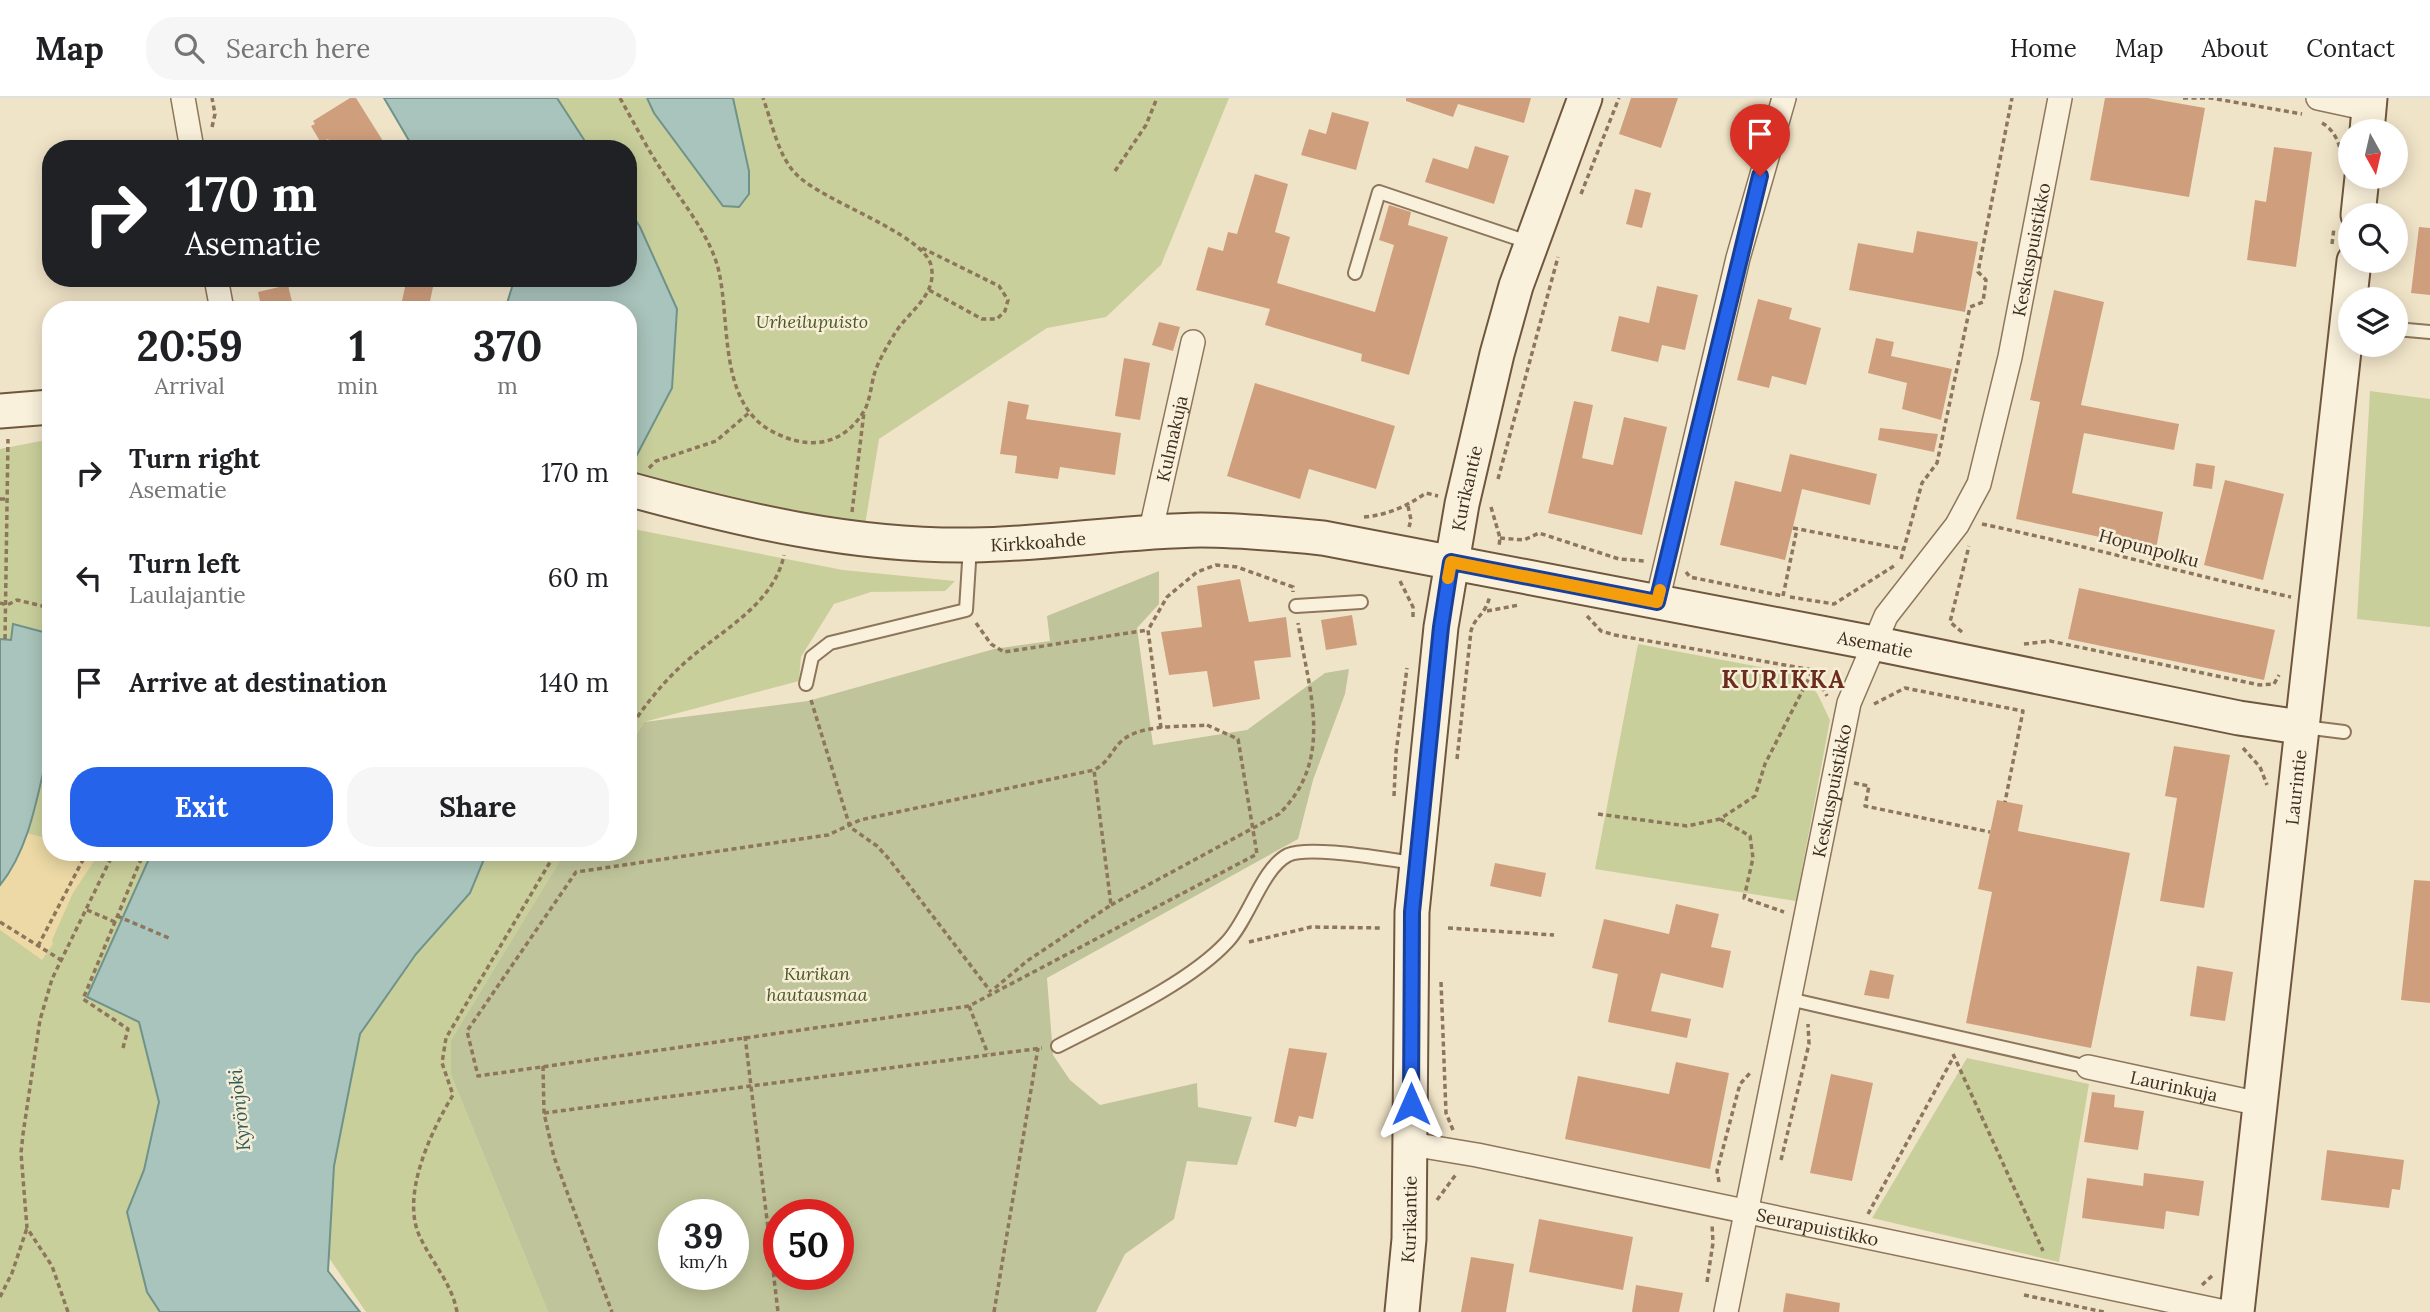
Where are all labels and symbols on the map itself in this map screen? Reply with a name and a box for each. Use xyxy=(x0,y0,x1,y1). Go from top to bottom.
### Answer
pin xyxy=(1730,104,1790,176)
north arrow xyxy=(2338,119,2408,189)
street label: Keskuspuistikko xyxy=(2007,181,2055,318)
park label: Urheilupuisto xyxy=(756,310,868,333)
street label: Kulmakuja xyxy=(1151,393,1192,484)
street label: Kurikantie xyxy=(1446,443,1487,533)
street label: Hopunpolku xyxy=(2096,524,2202,573)
street label: Kirkkoahde xyxy=(990,526,1087,556)
street label: Asematie xyxy=(1835,625,1915,662)
district label: KURIKKA xyxy=(1721,664,1847,695)
street label: Keskuspuistikko xyxy=(1807,722,1856,859)
street label: Laurintie xyxy=(2280,748,2311,826)
park label: Kurikan hautausmaa xyxy=(766,962,868,1006)
street label: Laurinkuja xyxy=(2128,1065,2220,1106)
position arrow xyxy=(1374,1067,1448,1141)
water label: Kyrönjoki xyxy=(223,1068,255,1152)
street label: Kurikantie xyxy=(1395,1175,1421,1264)
speed limit sign: 50 xyxy=(763,1199,854,1290)
street label: Seurapuistikko xyxy=(1754,1202,1881,1251)

